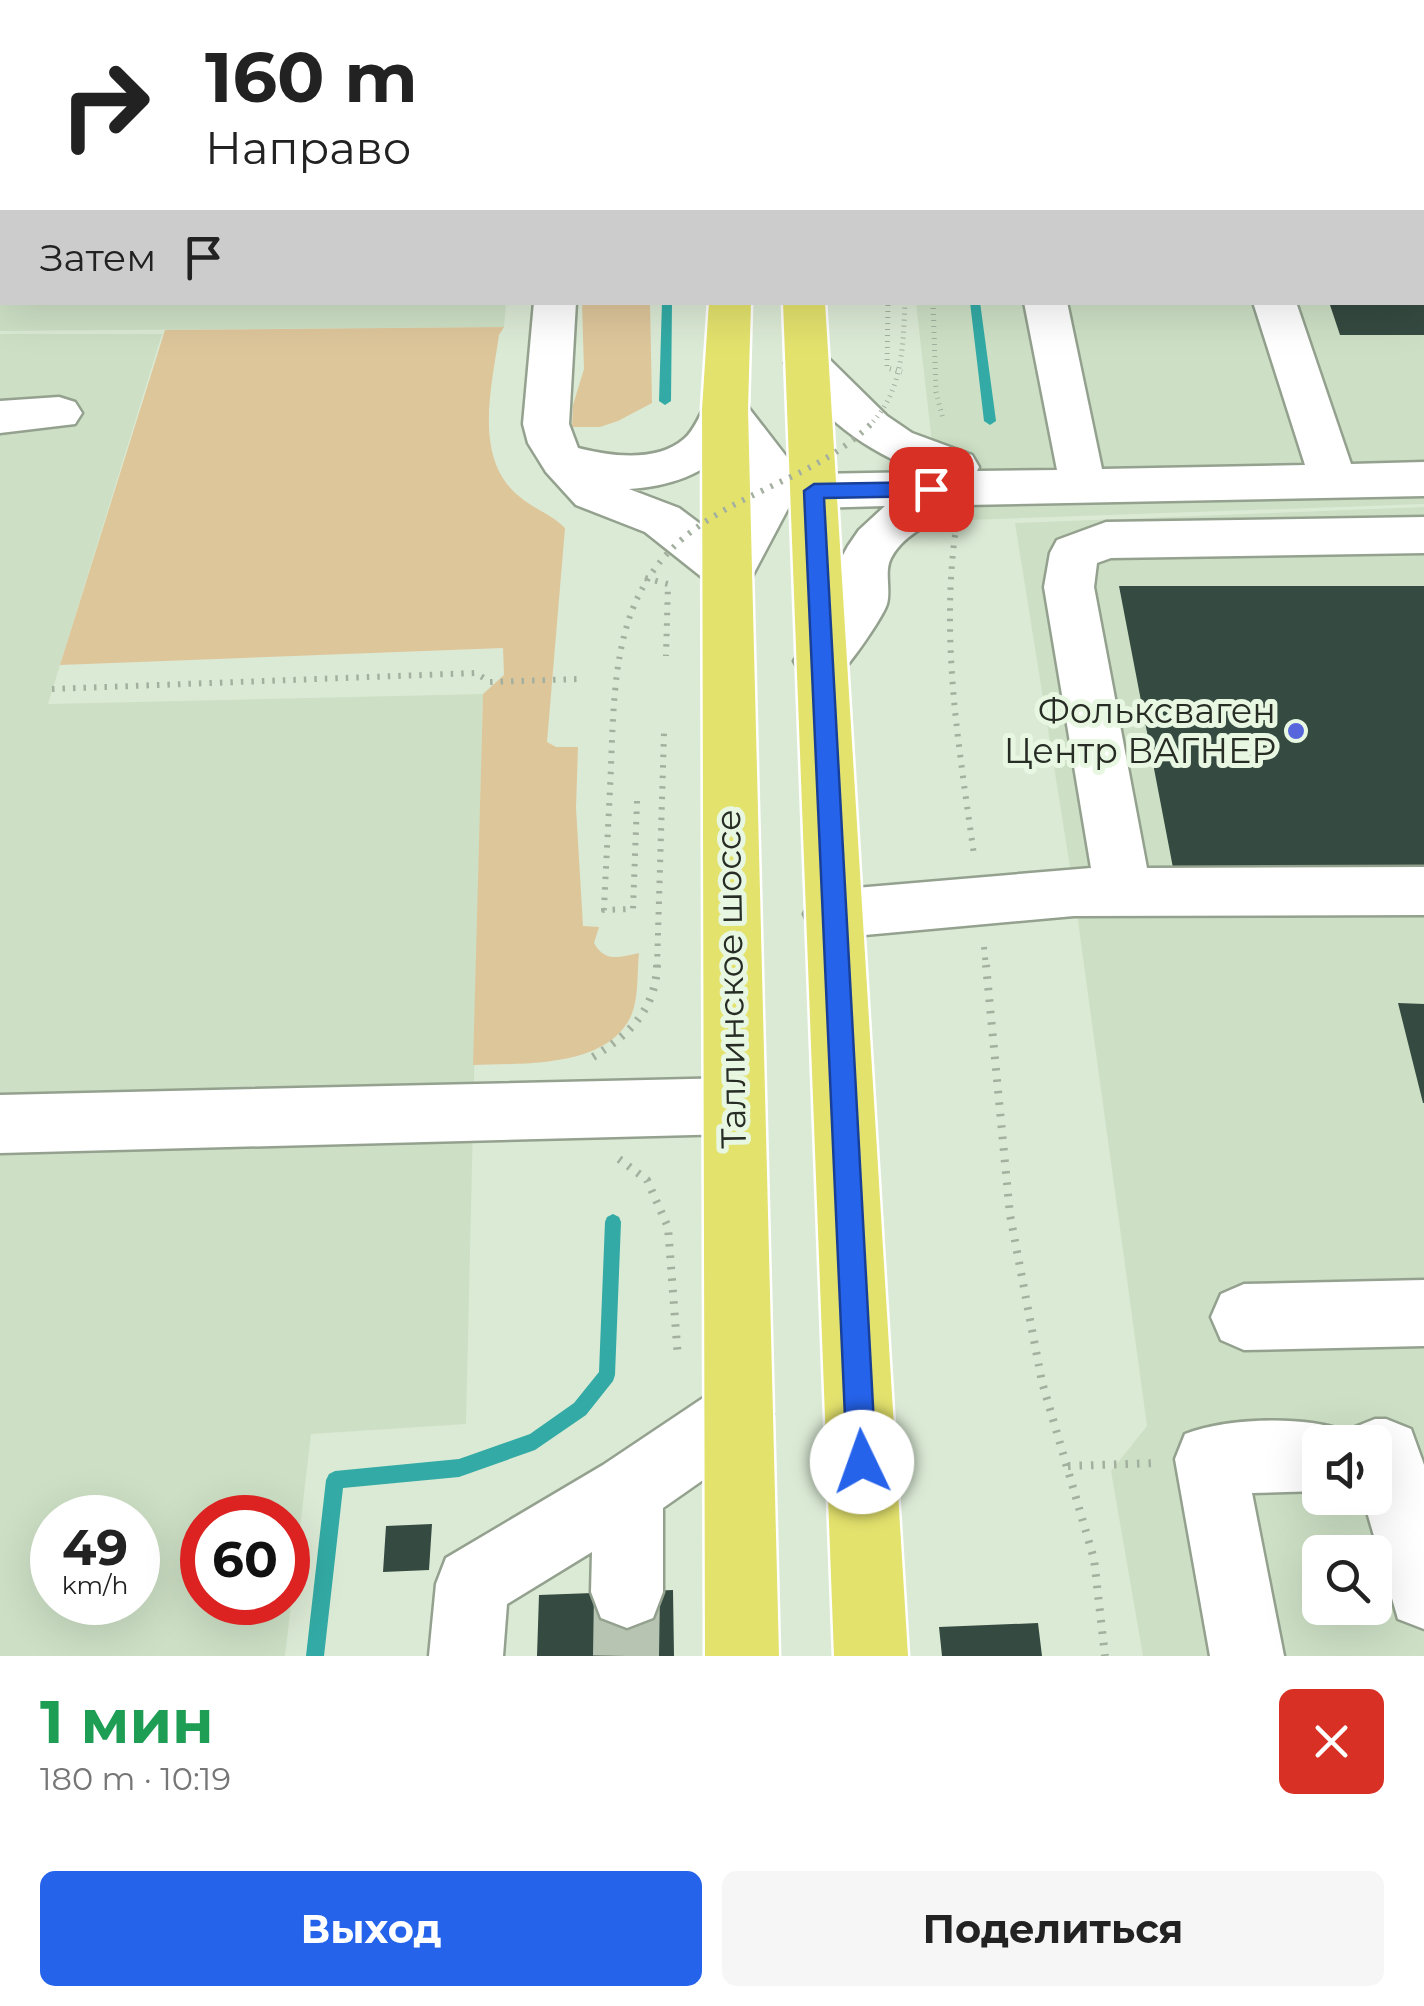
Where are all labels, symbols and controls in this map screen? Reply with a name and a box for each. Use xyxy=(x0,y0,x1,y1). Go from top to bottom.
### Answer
text: 160 m xyxy=(205,34,418,120)
icon: right xyxy=(40,40,170,170)
text: Направо xyxy=(205,120,411,175)
icon: arrive xyxy=(176,230,231,285)
text: Затем xyxy=(40,234,156,281)
pin xyxy=(889,447,974,532)
icon: arrive xyxy=(904,462,959,517)
place label: Фольксваген Центр ВАГНЕР xyxy=(1004,689,1276,772)
marker: Фольксваген Центр ВАГНЕР xyxy=(1285,720,1307,742)
street label: Таллинское шоссе xyxy=(706,809,755,1149)
position arrow xyxy=(810,1410,914,1514)
map controls xyxy=(1302,1425,1392,1625)
button: sound xyxy=(1302,1425,1392,1515)
speed limit sign: 60 xyxy=(180,1495,310,1625)
text: 49 xyxy=(62,1517,128,1578)
button: search xyxy=(1302,1535,1392,1625)
text: km/h xyxy=(62,1570,128,1600)
text: 1 мин xyxy=(40,1685,214,1758)
button: close xyxy=(1279,1689,1384,1794)
text: 180 m · 10:19 xyxy=(40,1759,231,1798)
button: Выход xyxy=(40,1871,702,1986)
button: Поделиться xyxy=(722,1871,1384,1986)

